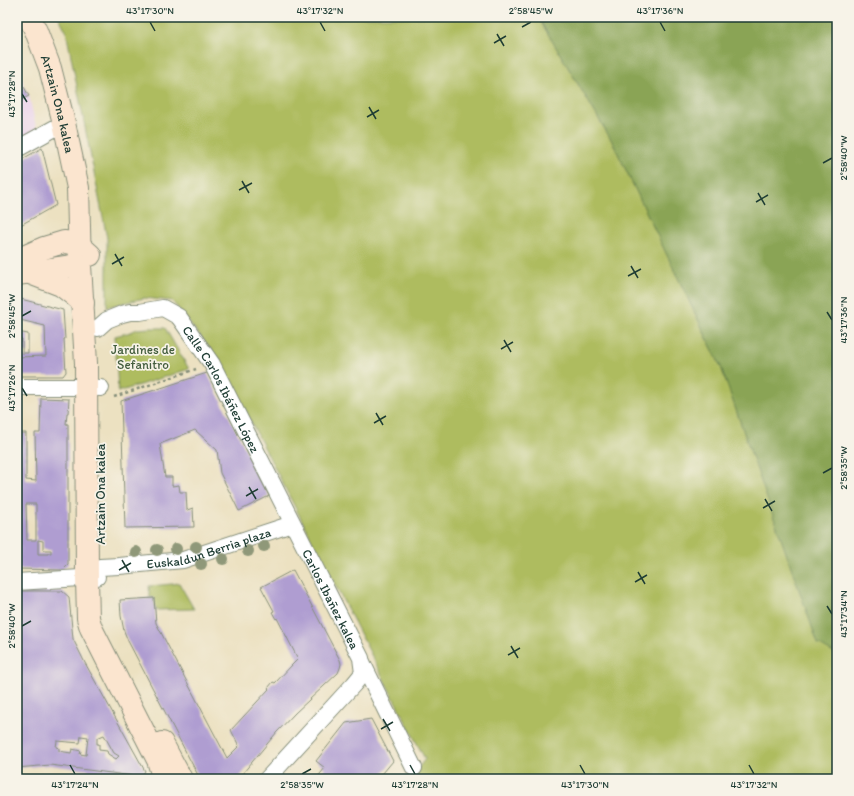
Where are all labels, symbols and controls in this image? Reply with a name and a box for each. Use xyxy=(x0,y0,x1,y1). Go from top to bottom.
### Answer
text: 43°17'30"N xyxy=(126,4,174,17)
text: 43°17'32"N xyxy=(297,4,344,17)
text: 2°58'45"W xyxy=(509,4,554,17)
text: 43°17'36"N xyxy=(636,4,684,17)
street label: Artzain Ona kalea xyxy=(38,53,77,155)
text: 43°17'28"N xyxy=(5,70,18,118)
text: 2°58'40"W xyxy=(837,135,850,181)
text: 2°58'45"W xyxy=(5,293,18,338)
text: 43°17'36"N xyxy=(837,296,850,344)
street label: Calle Carlos Ibáñez López xyxy=(179,323,263,455)
park label: Jardines de Sefanitro xyxy=(111,342,175,372)
text: 43°17'26"N xyxy=(5,364,18,411)
street label: Artzain Ona kalea xyxy=(93,443,108,544)
text: 2°58'35"W xyxy=(837,446,850,490)
street label: Euskaldun Berria plaza xyxy=(146,524,273,571)
street label: Carlos Ibañez kalea xyxy=(299,547,362,652)
text: 43°17'34"N xyxy=(837,590,850,638)
text: 2°58'40"W xyxy=(5,603,18,649)
text: 43°17'24"N xyxy=(51,778,99,791)
text: 2°58'35"W xyxy=(280,778,324,791)
text: 43°17'28"N xyxy=(391,778,439,791)
text: 43°17'30"N xyxy=(561,778,609,791)
text: 43°17'32"N xyxy=(731,778,778,791)

